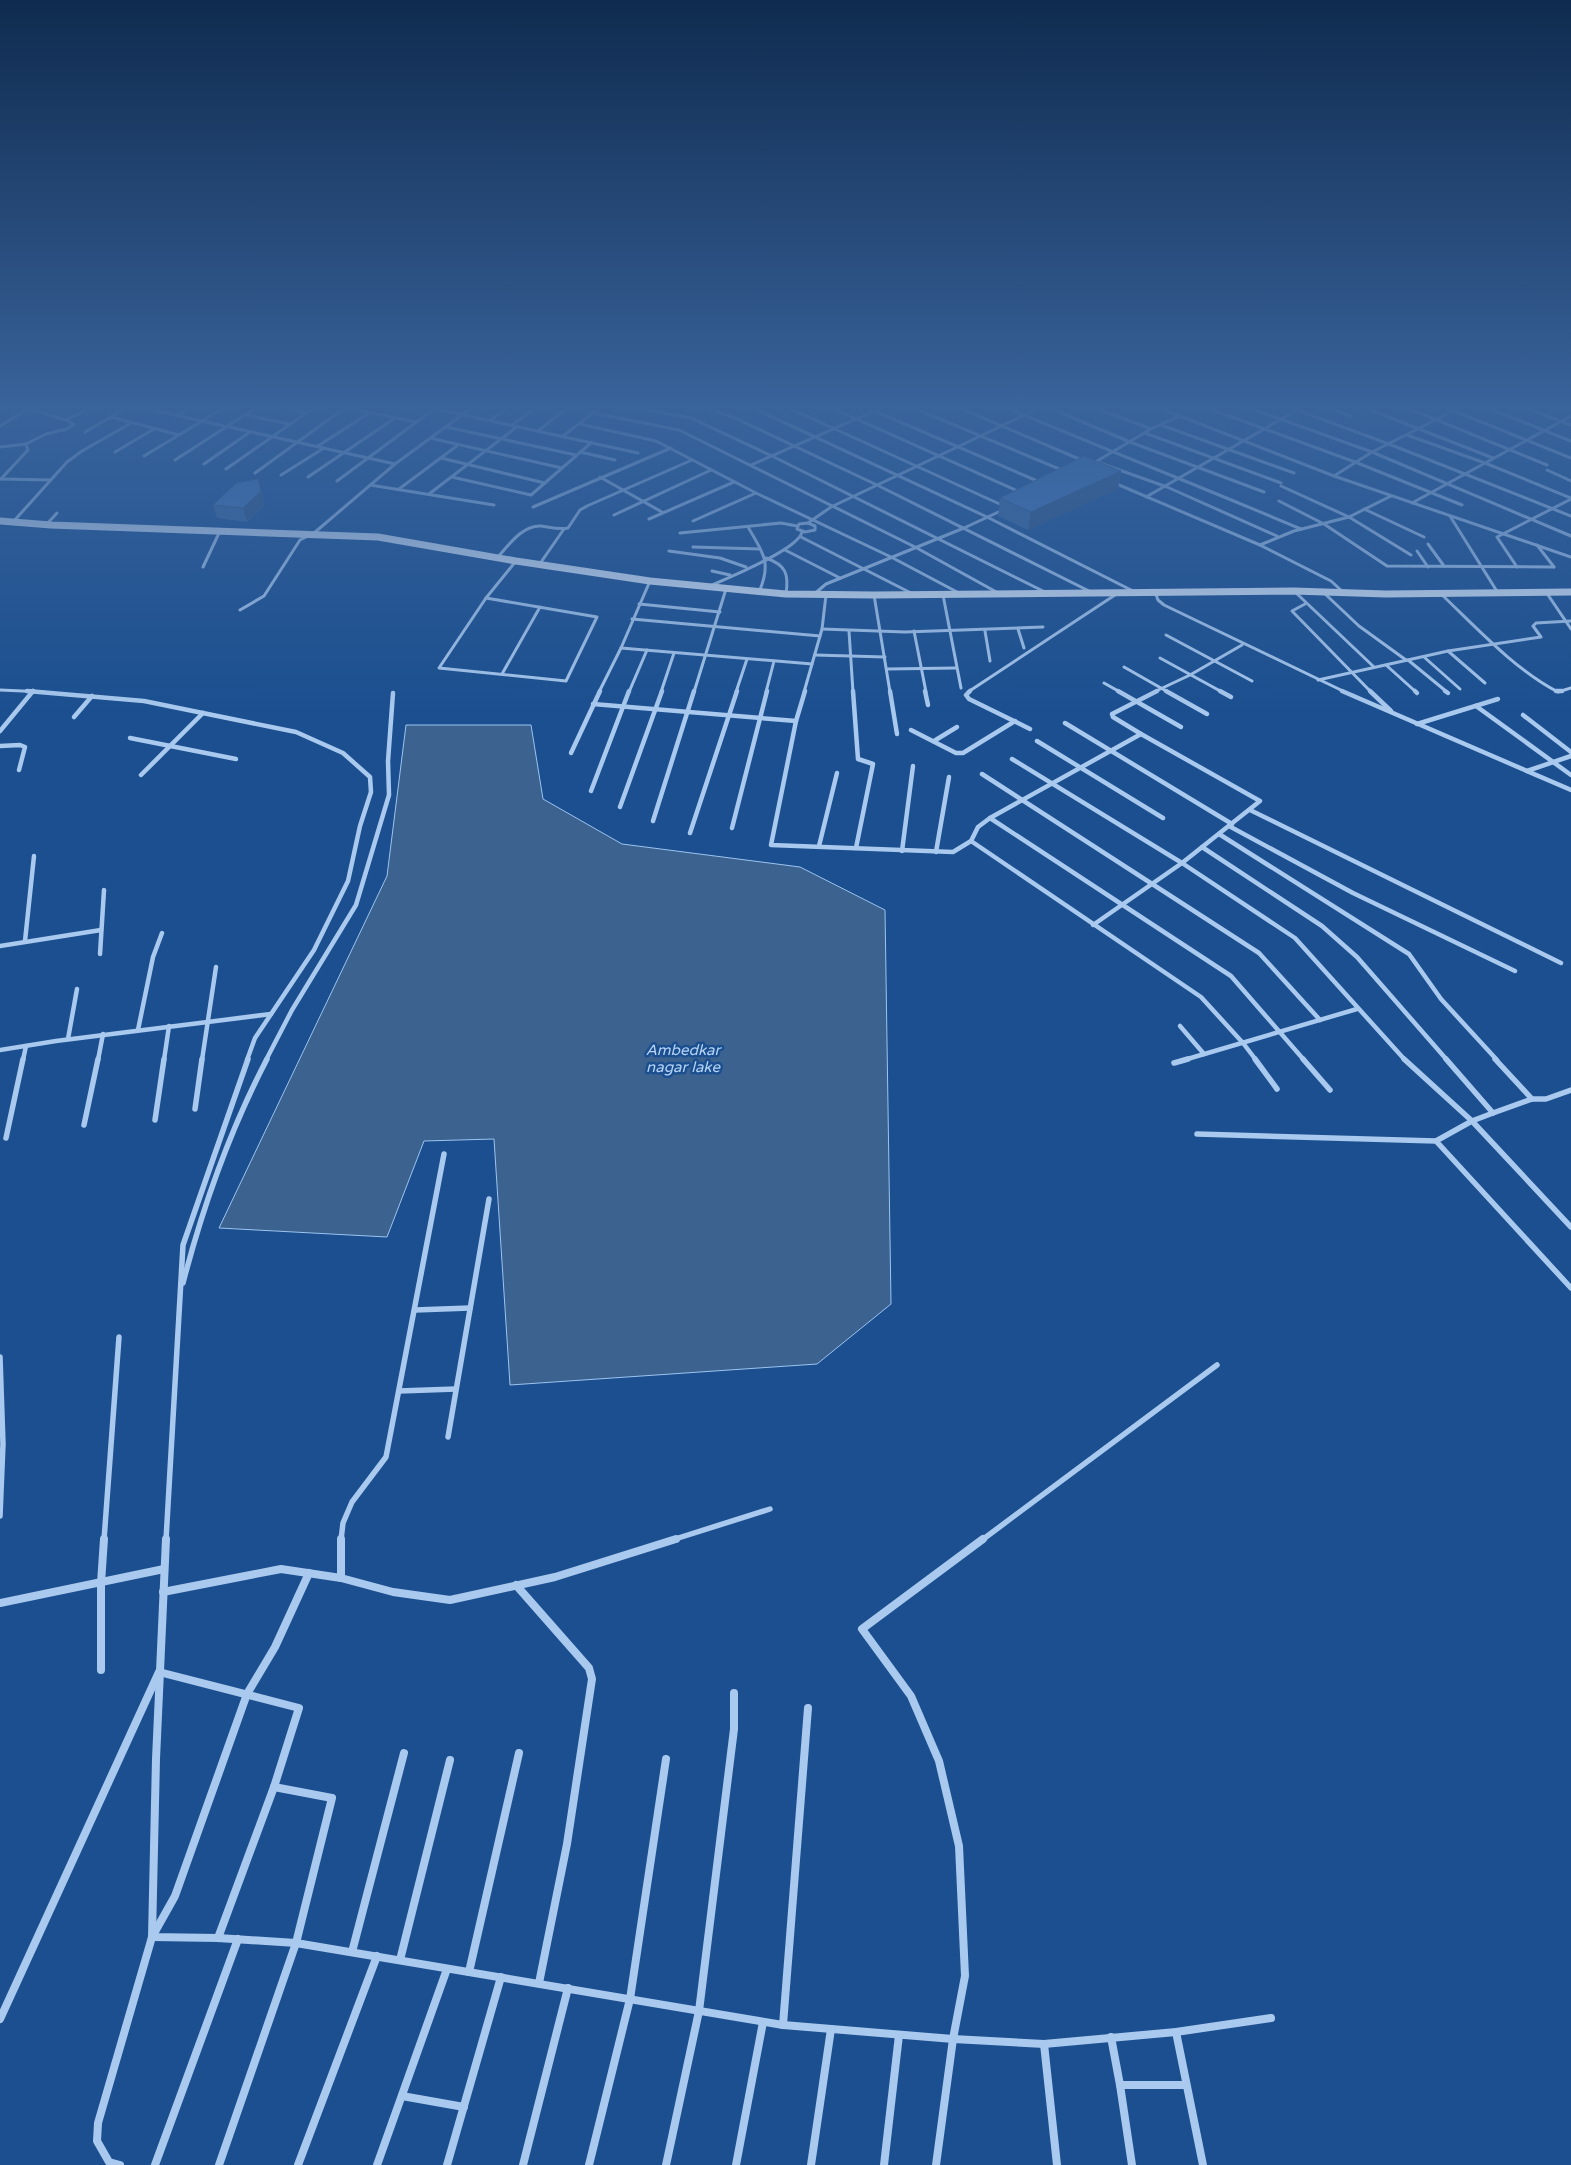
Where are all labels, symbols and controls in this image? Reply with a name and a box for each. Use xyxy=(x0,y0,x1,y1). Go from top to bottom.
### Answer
water label: Ambedkar nagar lake xyxy=(646,1041,722,1076)

